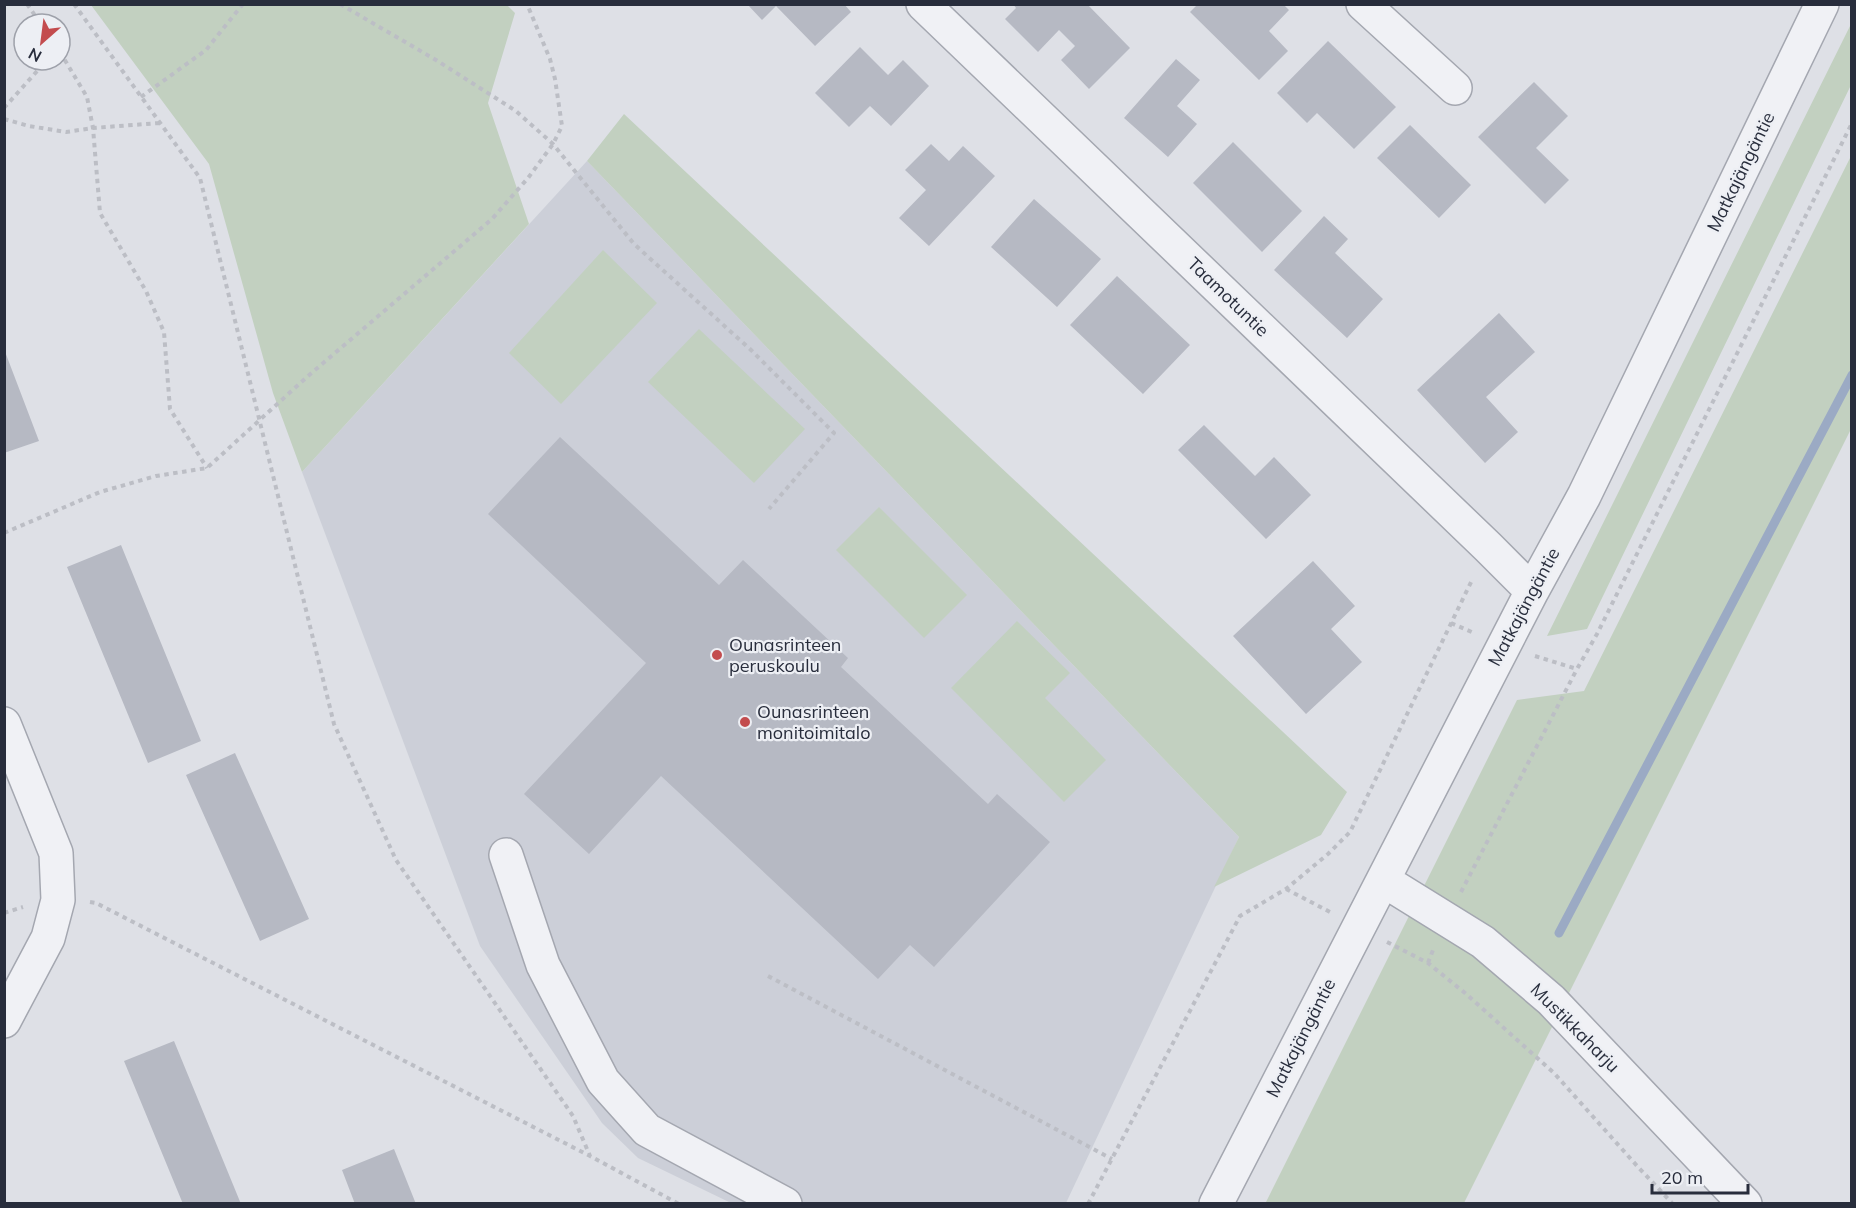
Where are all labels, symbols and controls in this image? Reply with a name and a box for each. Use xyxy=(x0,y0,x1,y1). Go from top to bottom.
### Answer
north arrow xyxy=(12,12,72,72)
text: N xyxy=(25,44,45,67)
street label: Matkajängäntie xyxy=(1702,108,1780,236)
street label: Taamotuntie xyxy=(1183,252,1274,341)
street label: Matkajängäntie xyxy=(1483,544,1564,670)
place label: Ounasrinteen peruskoulu xyxy=(729,633,841,677)
marker: Ounasrinteen peruskoulu xyxy=(710,648,724,662)
place label: Ounasrinteen monitoimitalo xyxy=(757,700,870,744)
marker: Ounasrinteen monitoimitalo xyxy=(738,715,752,729)
street label: Matkajängäntie xyxy=(1261,974,1340,1101)
street label: Mustikkaharju xyxy=(1526,978,1625,1077)
scale bar xyxy=(1652,1157,1748,1195)
text: 20 m xyxy=(1661,1166,1703,1189)

